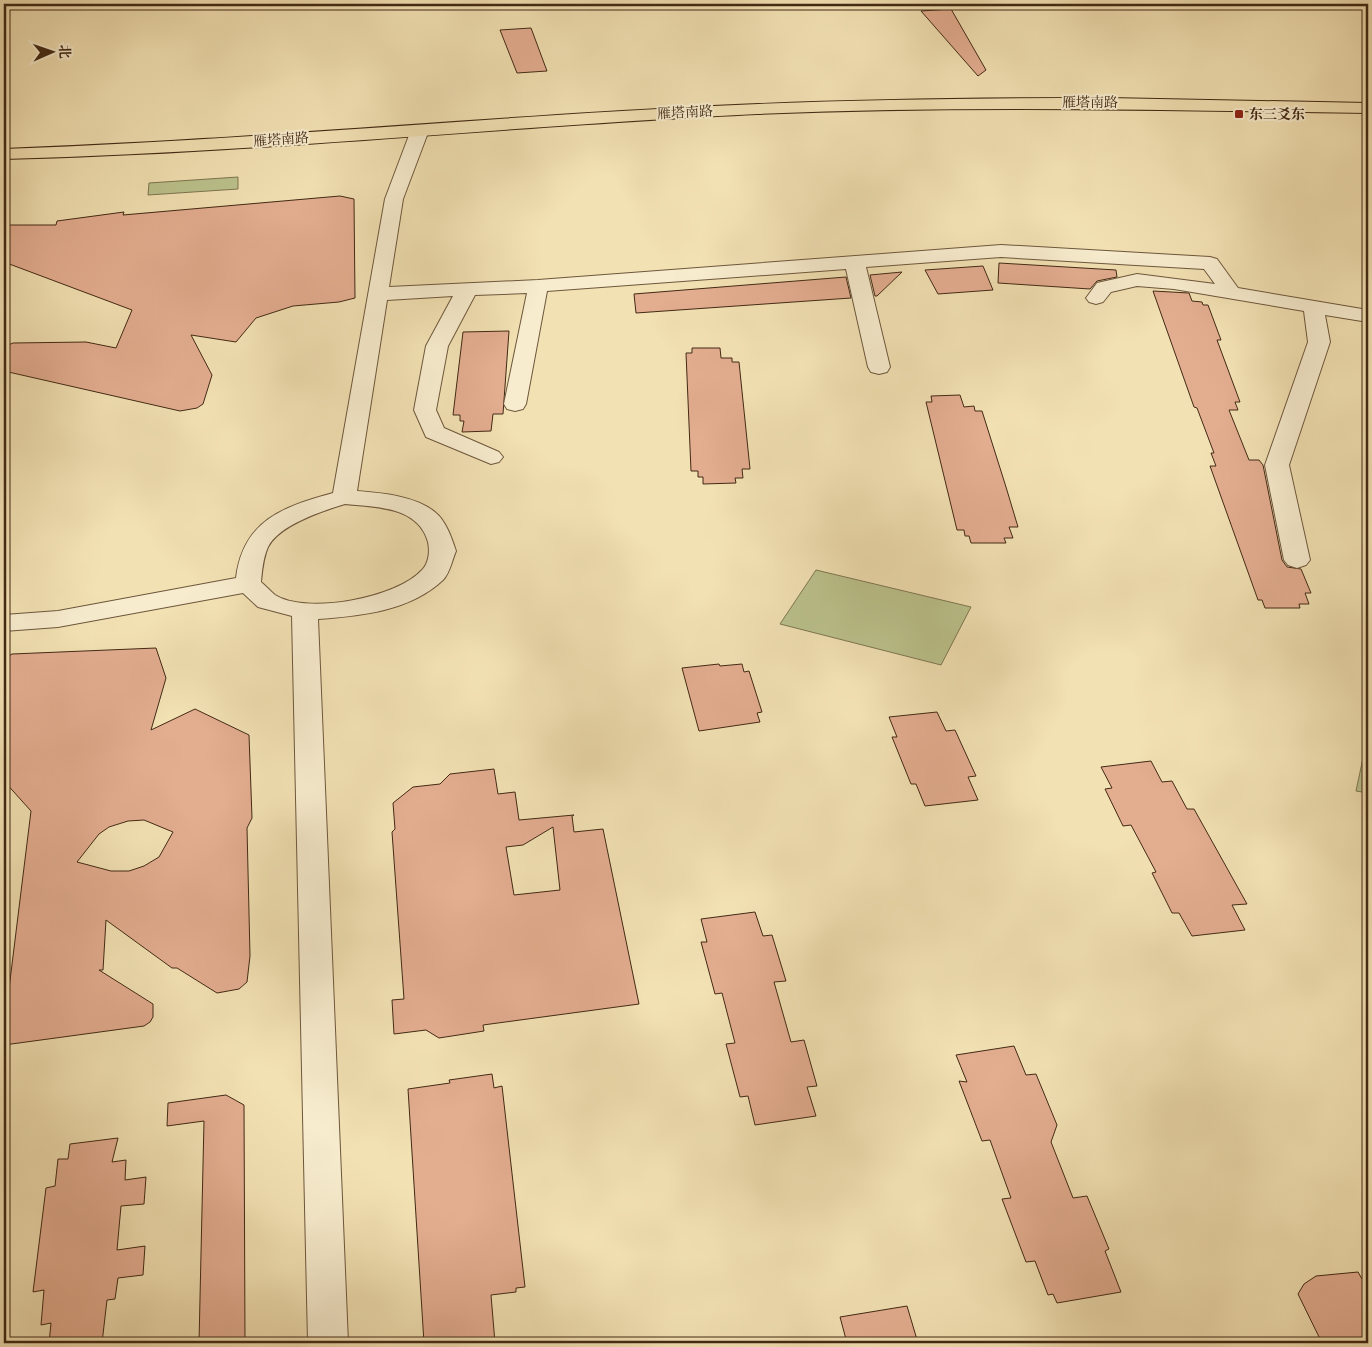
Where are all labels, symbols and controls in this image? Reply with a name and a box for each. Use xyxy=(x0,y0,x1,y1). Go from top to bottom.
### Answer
north arrow xyxy=(28,28,78,78)
text: 北 xyxy=(56,44,73,59)
street label: 雁塔南路 xyxy=(1062,94,1118,111)
street label: 雁塔南路 xyxy=(657,103,713,122)
place label: 东三爻东 xyxy=(1249,106,1305,123)
marker: 东三爻东 xyxy=(1233,108,1245,120)
street label: 雁塔南路 xyxy=(253,129,310,150)

